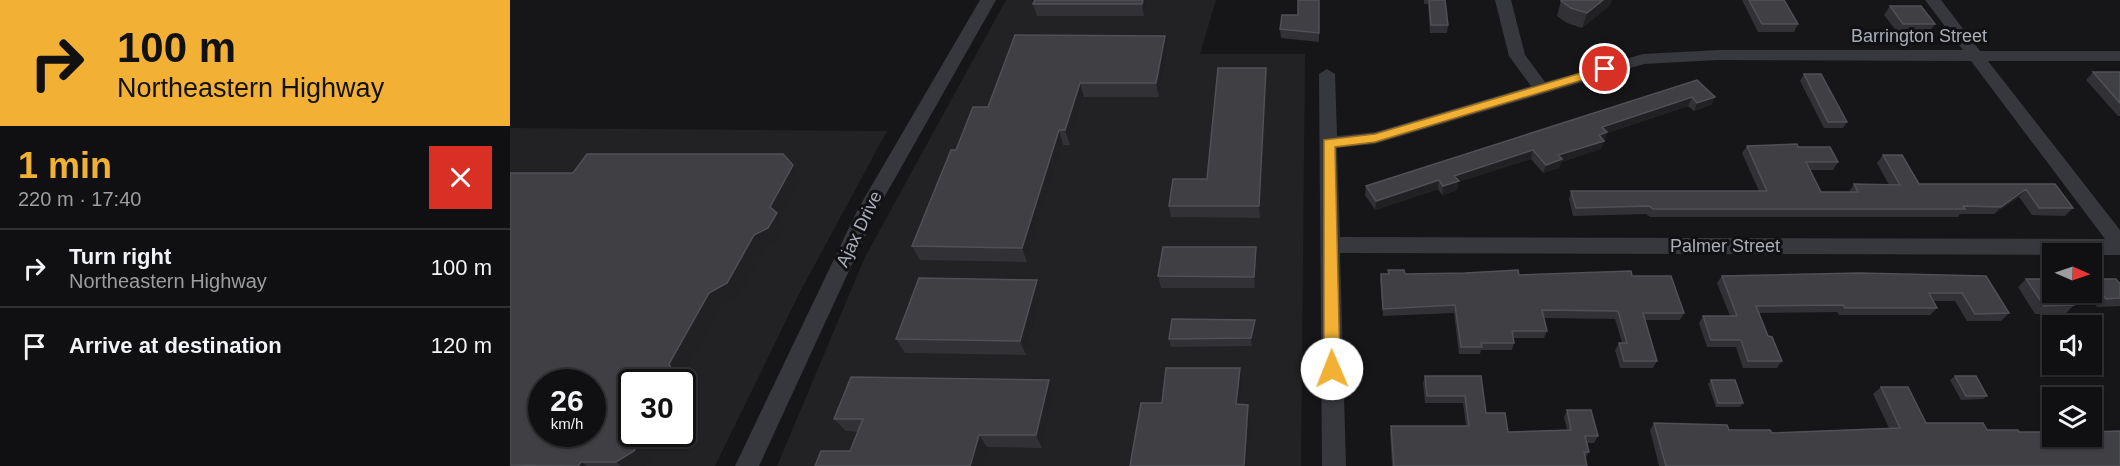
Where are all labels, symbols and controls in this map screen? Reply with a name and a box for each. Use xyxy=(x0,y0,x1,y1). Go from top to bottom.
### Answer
icon: right xyxy=(18,24,96,102)
text: 100 m xyxy=(117,24,236,71)
street label: Barrington Street xyxy=(1851,26,1987,46)
pin xyxy=(1579,43,1630,94)
icon: arrive xyxy=(1588,52,1621,85)
text: Northeastern Highway xyxy=(117,73,384,103)
text: 1 min xyxy=(18,145,112,186)
button: close xyxy=(429,146,492,209)
text: 220 m · 17:40 xyxy=(18,188,141,210)
street label: Ajax Drive xyxy=(832,188,886,270)
street label: Palmer Street xyxy=(1670,236,1780,256)
north arrow xyxy=(2042,243,2102,303)
map controls xyxy=(2042,243,2102,447)
text: Turn right xyxy=(69,244,171,269)
icon: right xyxy=(18,252,51,285)
text: 100 m xyxy=(431,255,492,280)
text: Northeastern Highway xyxy=(69,270,267,292)
button: sound xyxy=(2042,315,2102,375)
icon: arrive xyxy=(18,330,51,363)
text: Arrive at destination xyxy=(69,333,282,358)
text: 120 m xyxy=(431,333,492,358)
position arrow xyxy=(1300,337,1364,401)
speed limit sign: 30 xyxy=(618,369,696,447)
text: 26 xyxy=(550,384,584,417)
button: layers xyxy=(2042,387,2102,447)
text: km/h xyxy=(551,415,583,432)

